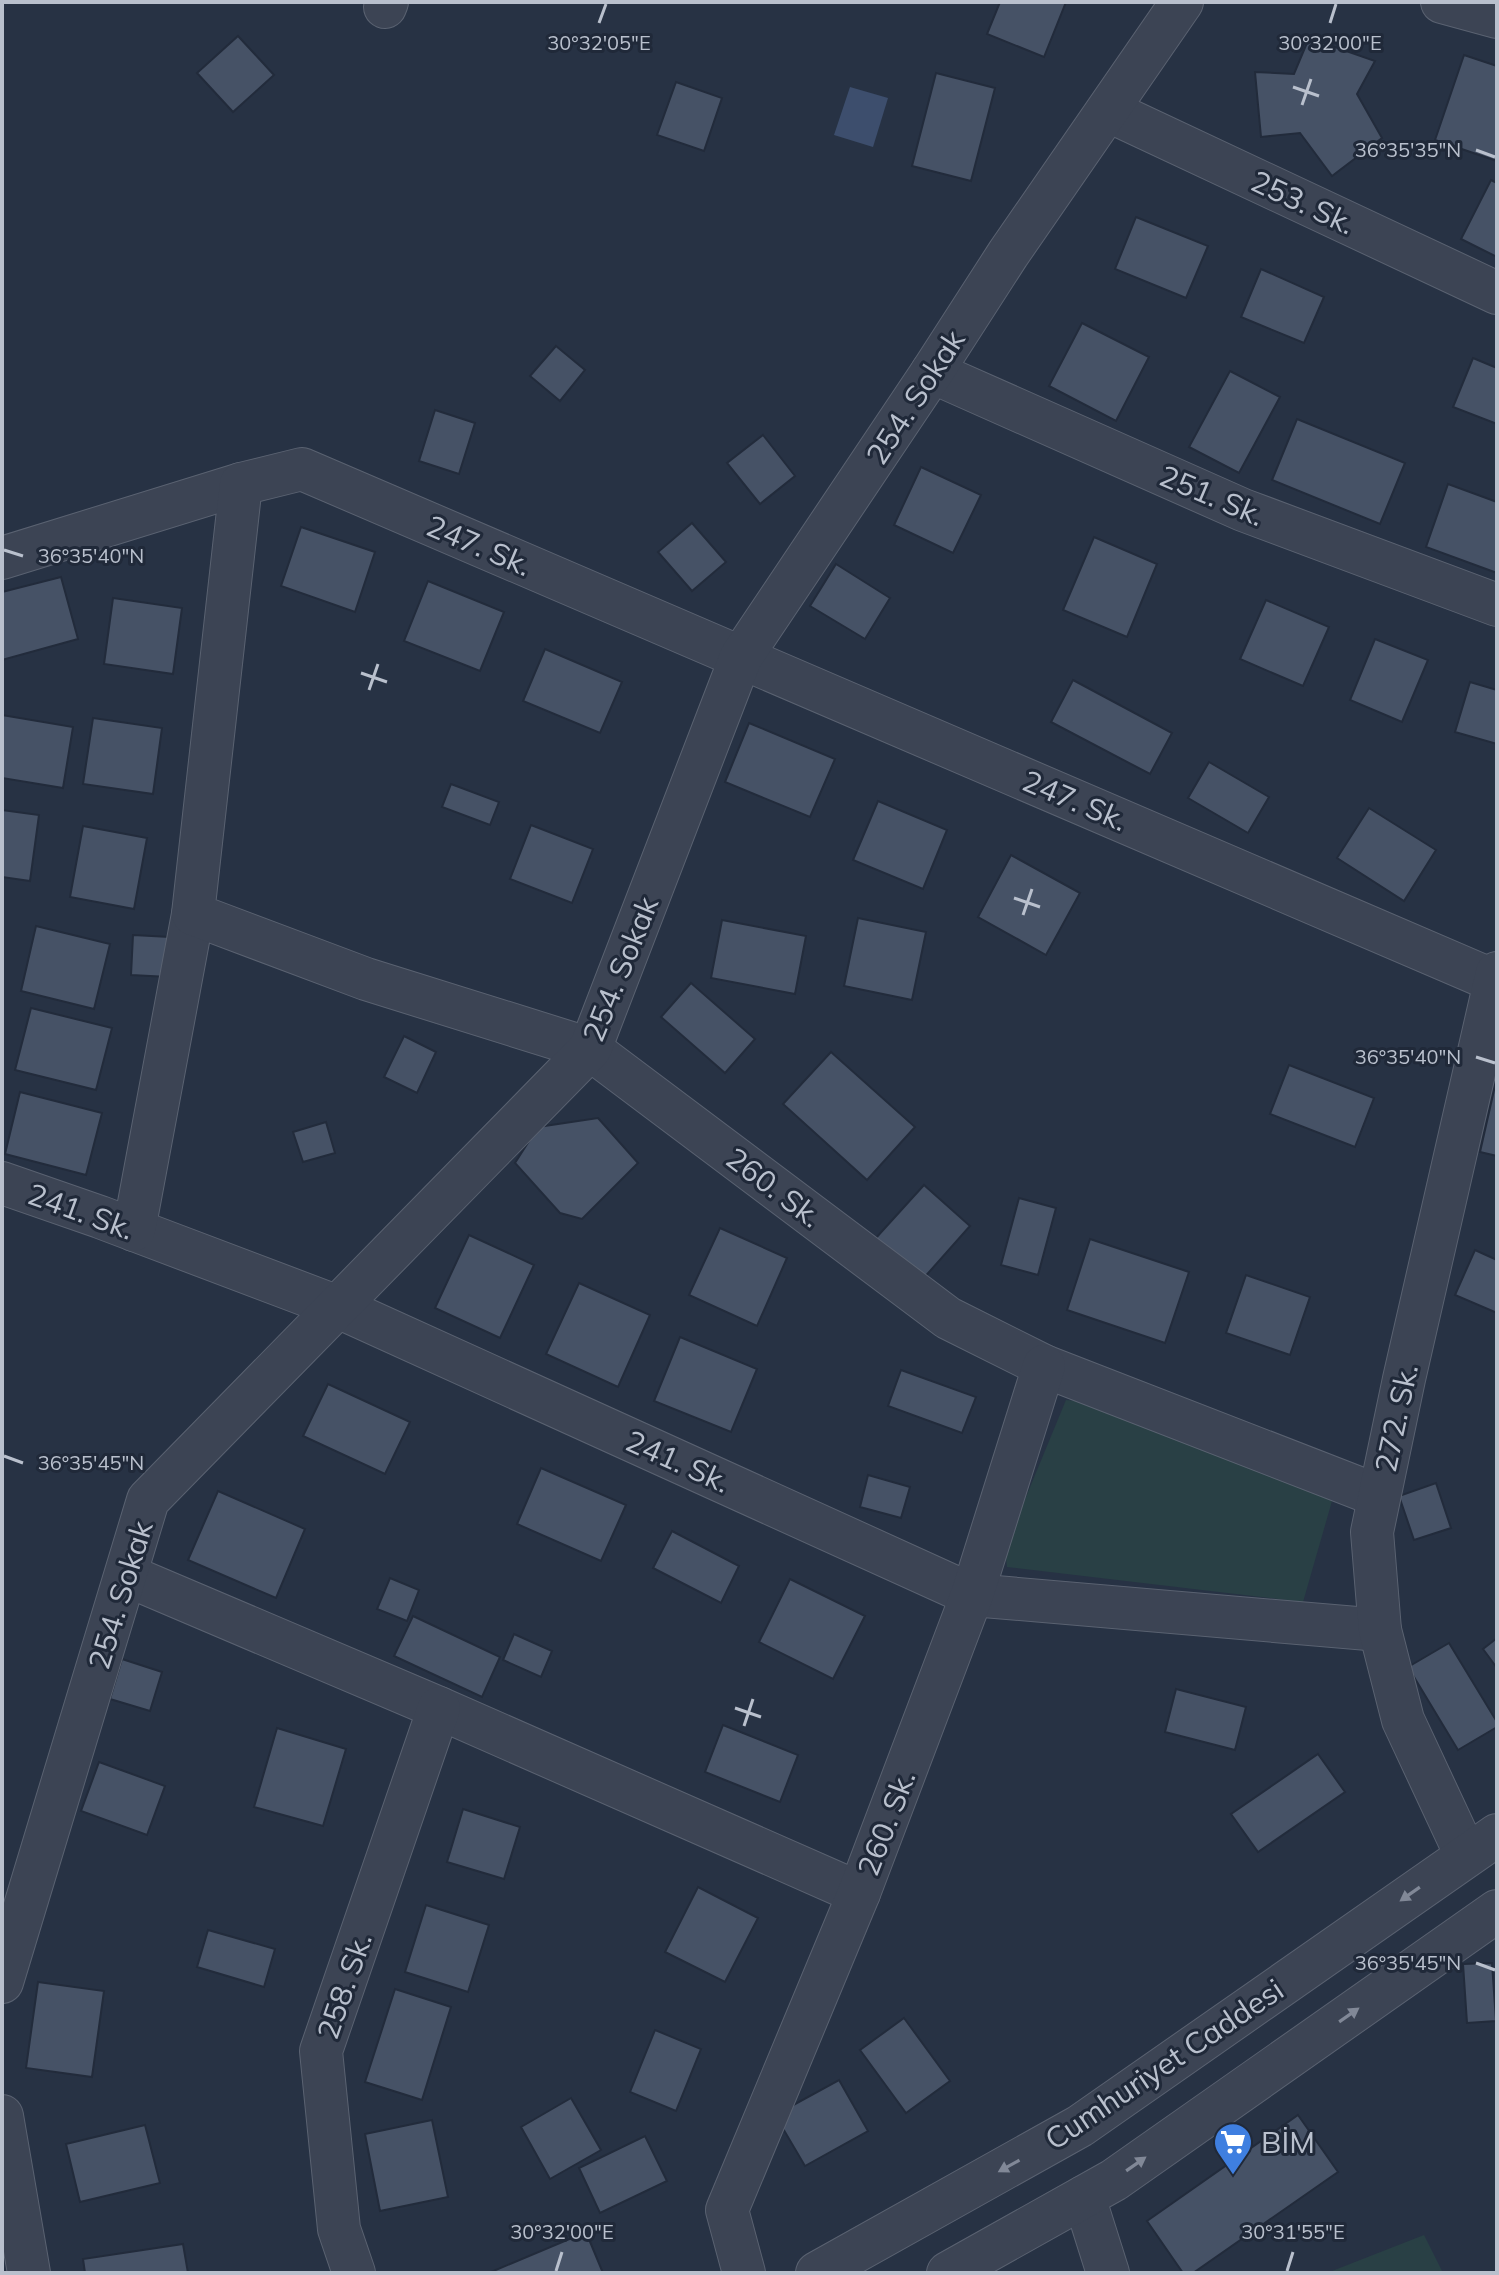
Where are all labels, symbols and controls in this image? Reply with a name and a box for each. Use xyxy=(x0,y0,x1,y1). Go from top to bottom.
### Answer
text: 30°32'05"E xyxy=(547,30,651,55)
text: 30°32'00"E xyxy=(1278,30,1382,55)
text: 36°35'35"N xyxy=(1355,137,1461,162)
street label: 253. Sk. xyxy=(1245,162,1361,242)
street label: 254. Sokak xyxy=(857,322,973,472)
street label: 251. Sk. xyxy=(1154,456,1270,534)
street label: 247. Sk. xyxy=(421,506,537,584)
text: 36°35'40"N xyxy=(38,543,144,568)
street label: 247. Sk. xyxy=(1017,761,1133,839)
street label: 254. Sokak xyxy=(574,890,667,1047)
text: 36°35'40"N xyxy=(1355,1044,1461,1069)
street label: 260. Sk. xyxy=(719,1139,829,1235)
street label: 241. Sk. xyxy=(23,1174,139,1248)
street label: 272. Sk. xyxy=(1366,1360,1426,1476)
street label: 241. Sk. xyxy=(620,1421,736,1501)
text: 36°35'45"N xyxy=(38,1450,144,1475)
street label: 254. Sokak xyxy=(79,1516,161,1674)
street label: 260. Sk. xyxy=(849,1765,923,1881)
one-way arrow xyxy=(1399,1886,1420,1902)
street label: 258. Sk. xyxy=(308,1928,380,2044)
text: 36°35'45"N xyxy=(1355,1950,1461,1975)
street label: Cumhuriyet Caddesi xyxy=(1038,1970,1290,2158)
one-way arrow xyxy=(1339,2008,1360,2023)
supermarket icon: BİM xyxy=(1212,2121,1254,2176)
place label: BİM xyxy=(1261,2123,1315,2161)
one-way arrow xyxy=(1126,2157,1147,2172)
one-way arrow xyxy=(998,2158,1020,2172)
text: 30°32'00"E xyxy=(510,2219,614,2244)
text: 30°31'55"E xyxy=(1241,2219,1345,2244)

